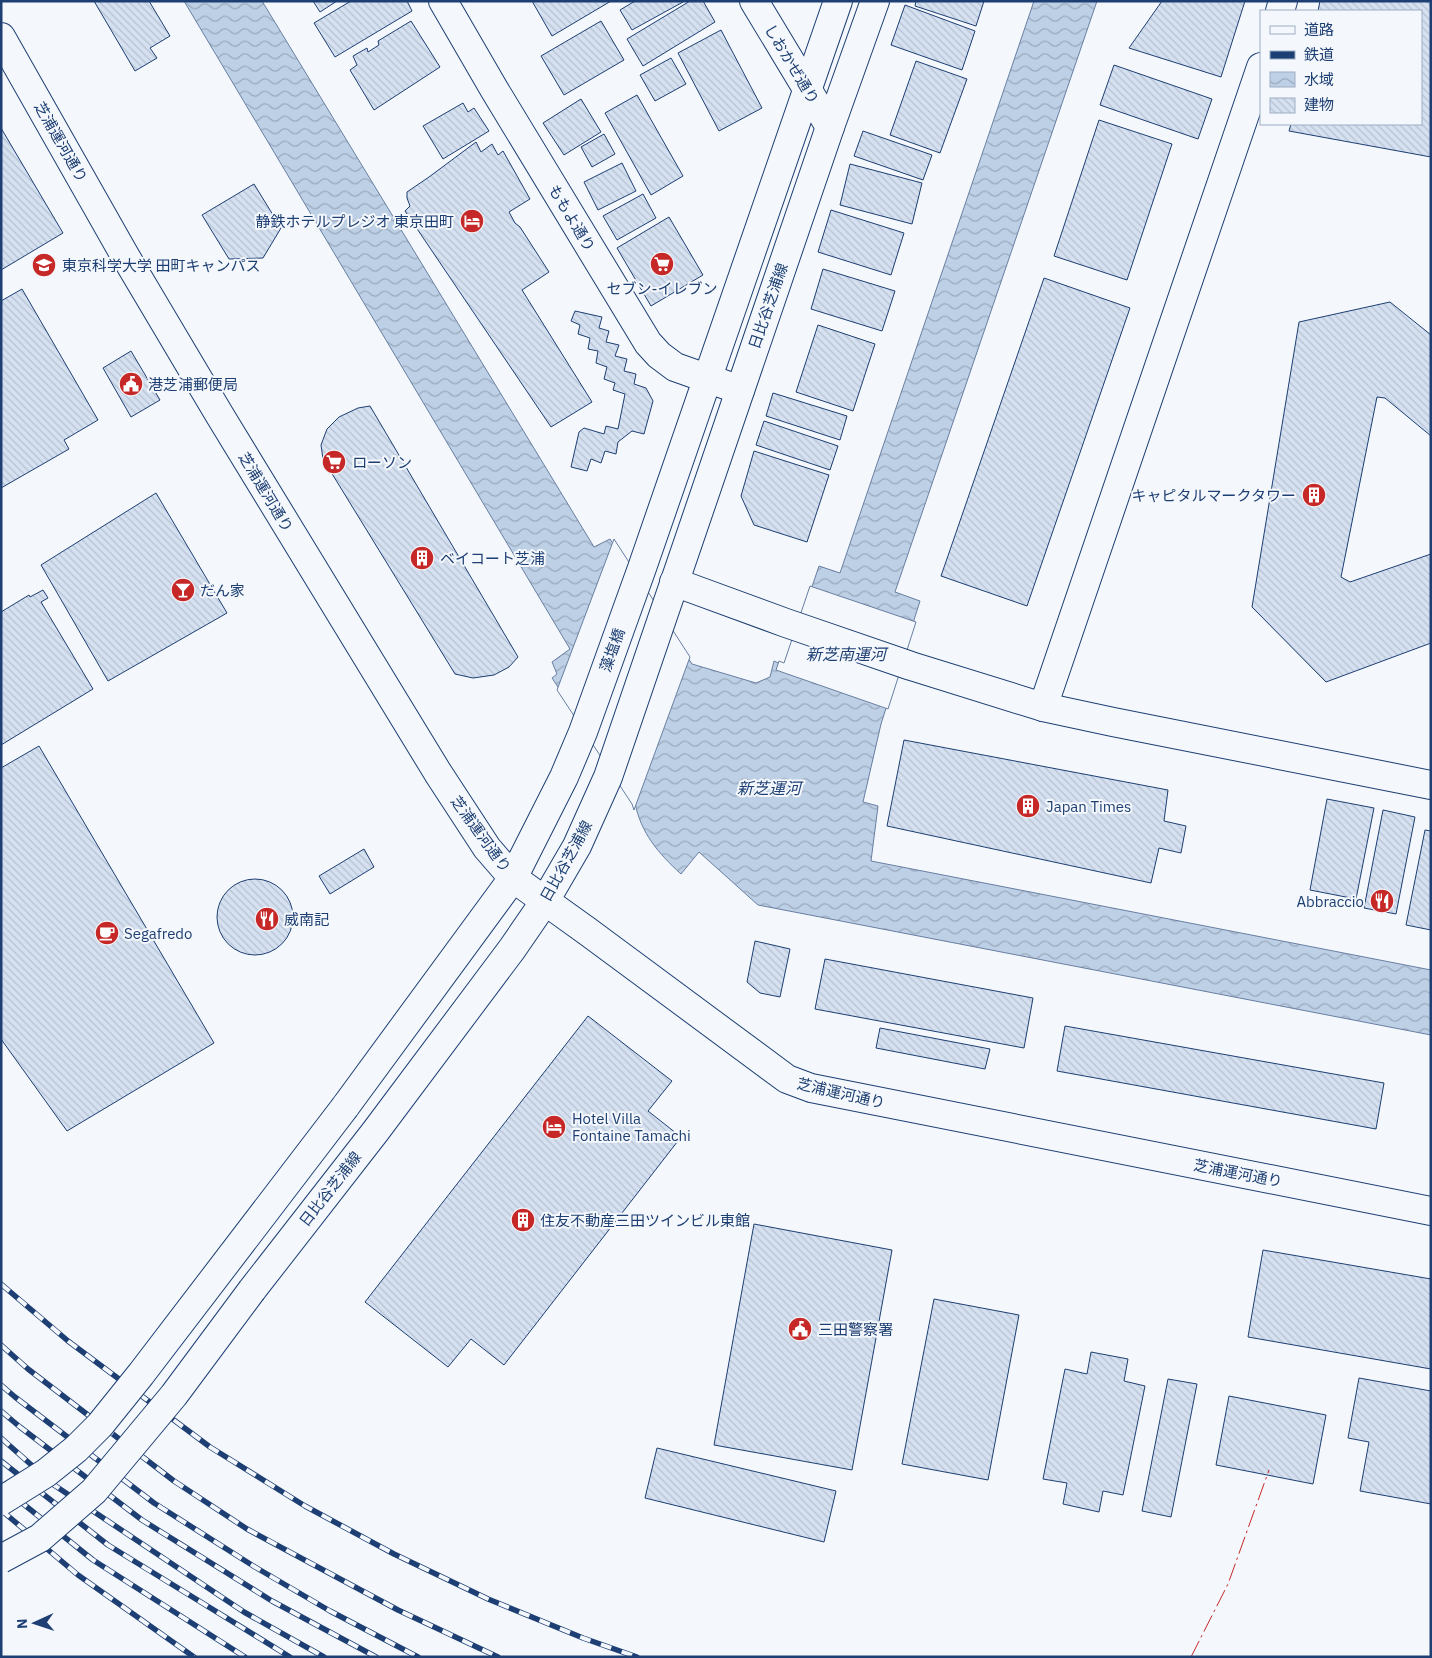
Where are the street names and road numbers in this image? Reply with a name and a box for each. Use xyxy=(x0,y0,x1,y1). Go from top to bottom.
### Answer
street label: しおかぜ通り xyxy=(761,21,823,107)
street label: 芝浦運河通り xyxy=(30,98,92,186)
street label: ももよ通り xyxy=(545,181,599,255)
street label: 日比谷芝浦線 xyxy=(744,260,792,352)
street label: 芝浦運河通り xyxy=(235,449,297,535)
street label: 藻塩橋 xyxy=(595,626,629,674)
street label: 芝浦運河通り xyxy=(447,792,515,876)
street label: 日比谷芝浦線 xyxy=(536,817,596,905)
street label: 芝浦運河通り xyxy=(795,1074,887,1112)
street label: 日比谷芝浦線 xyxy=(295,1148,365,1230)
street label: 芝浦運河通り xyxy=(1192,1155,1284,1191)

